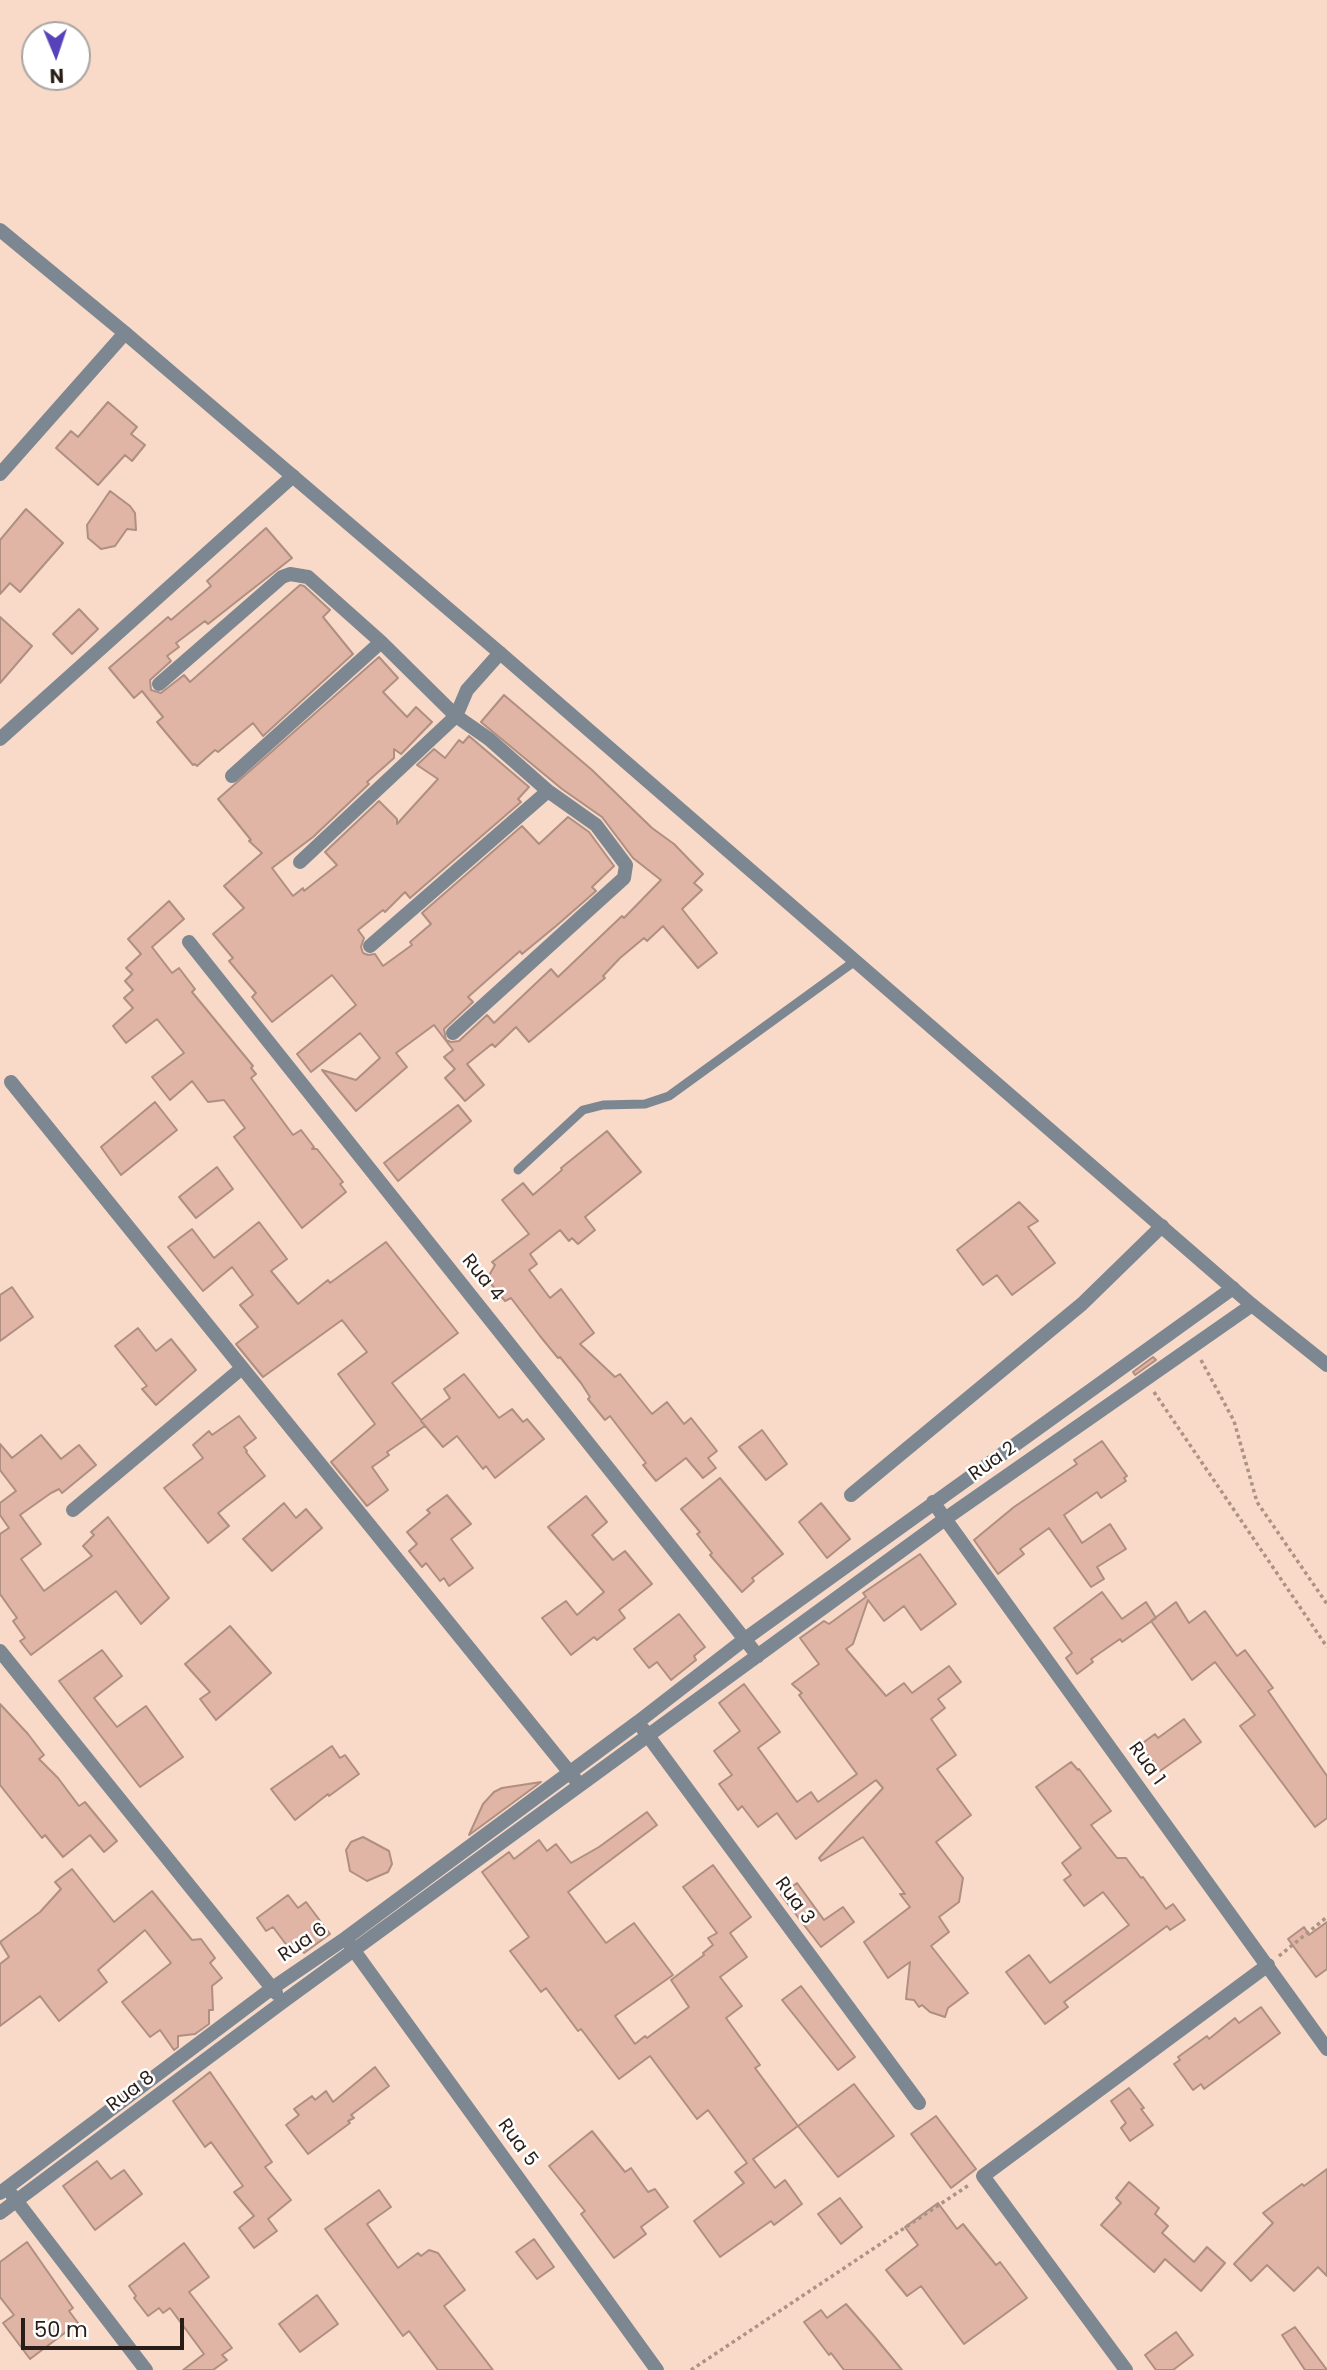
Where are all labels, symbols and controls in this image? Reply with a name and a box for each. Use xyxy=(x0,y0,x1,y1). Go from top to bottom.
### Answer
north arrow xyxy=(21,21,91,91)
text: N xyxy=(49,62,64,89)
street label: Rua 4 xyxy=(456,1250,508,1306)
street label: Rua 2 xyxy=(965,1438,1021,1486)
street label: Rua 1 xyxy=(1123,1738,1169,1790)
street label: Rua 3 xyxy=(769,1873,819,1929)
street label: Rua 6 xyxy=(274,1919,332,1967)
street label: Rua 8 xyxy=(103,2067,159,2117)
street label: Rua 5 xyxy=(492,2115,542,2171)
scale bar xyxy=(24,2304,187,2348)
text: 50 m xyxy=(34,2315,88,2344)

